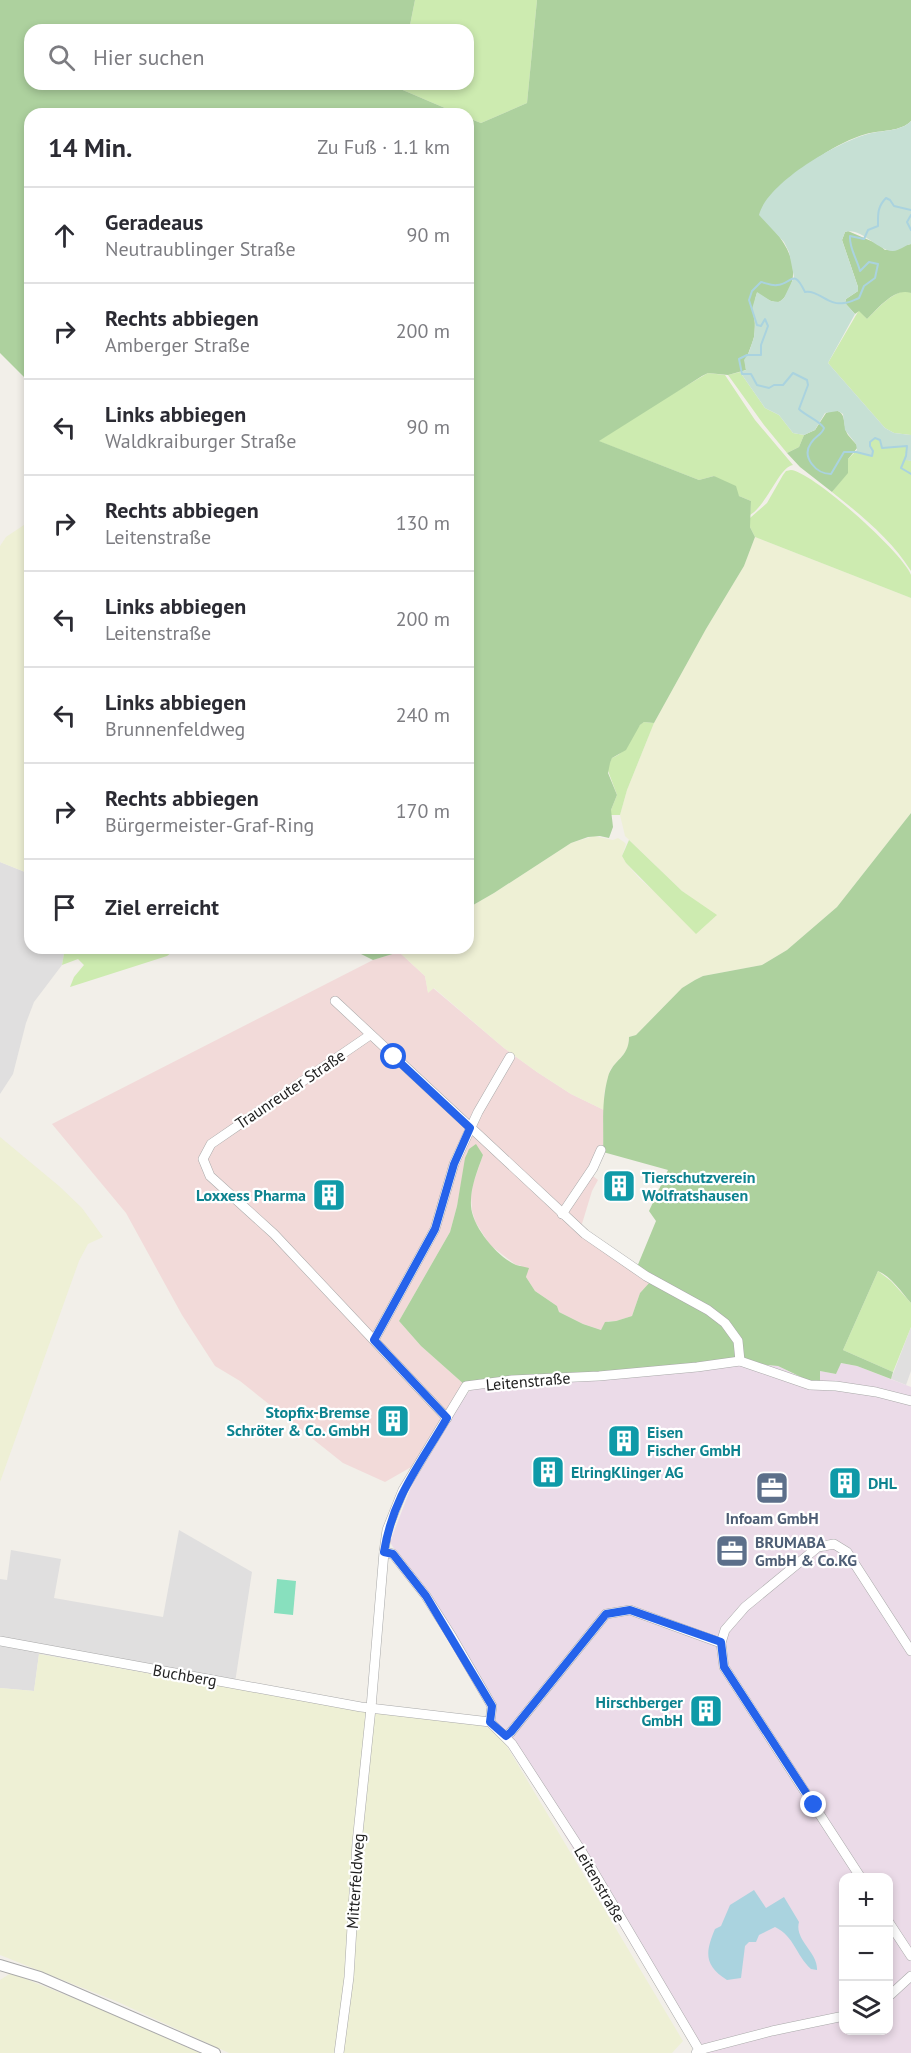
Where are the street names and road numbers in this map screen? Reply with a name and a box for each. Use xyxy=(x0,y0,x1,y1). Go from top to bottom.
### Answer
street label: Traunreuter Straße xyxy=(231,1045,349,1133)
street label: Leitenstraße xyxy=(485,1367,571,1395)
street label: Buchberg xyxy=(151,1660,219,1690)
street label: Mitterfeldweg xyxy=(342,1833,368,1929)
street label: Leitenstraße xyxy=(570,1842,630,1926)

